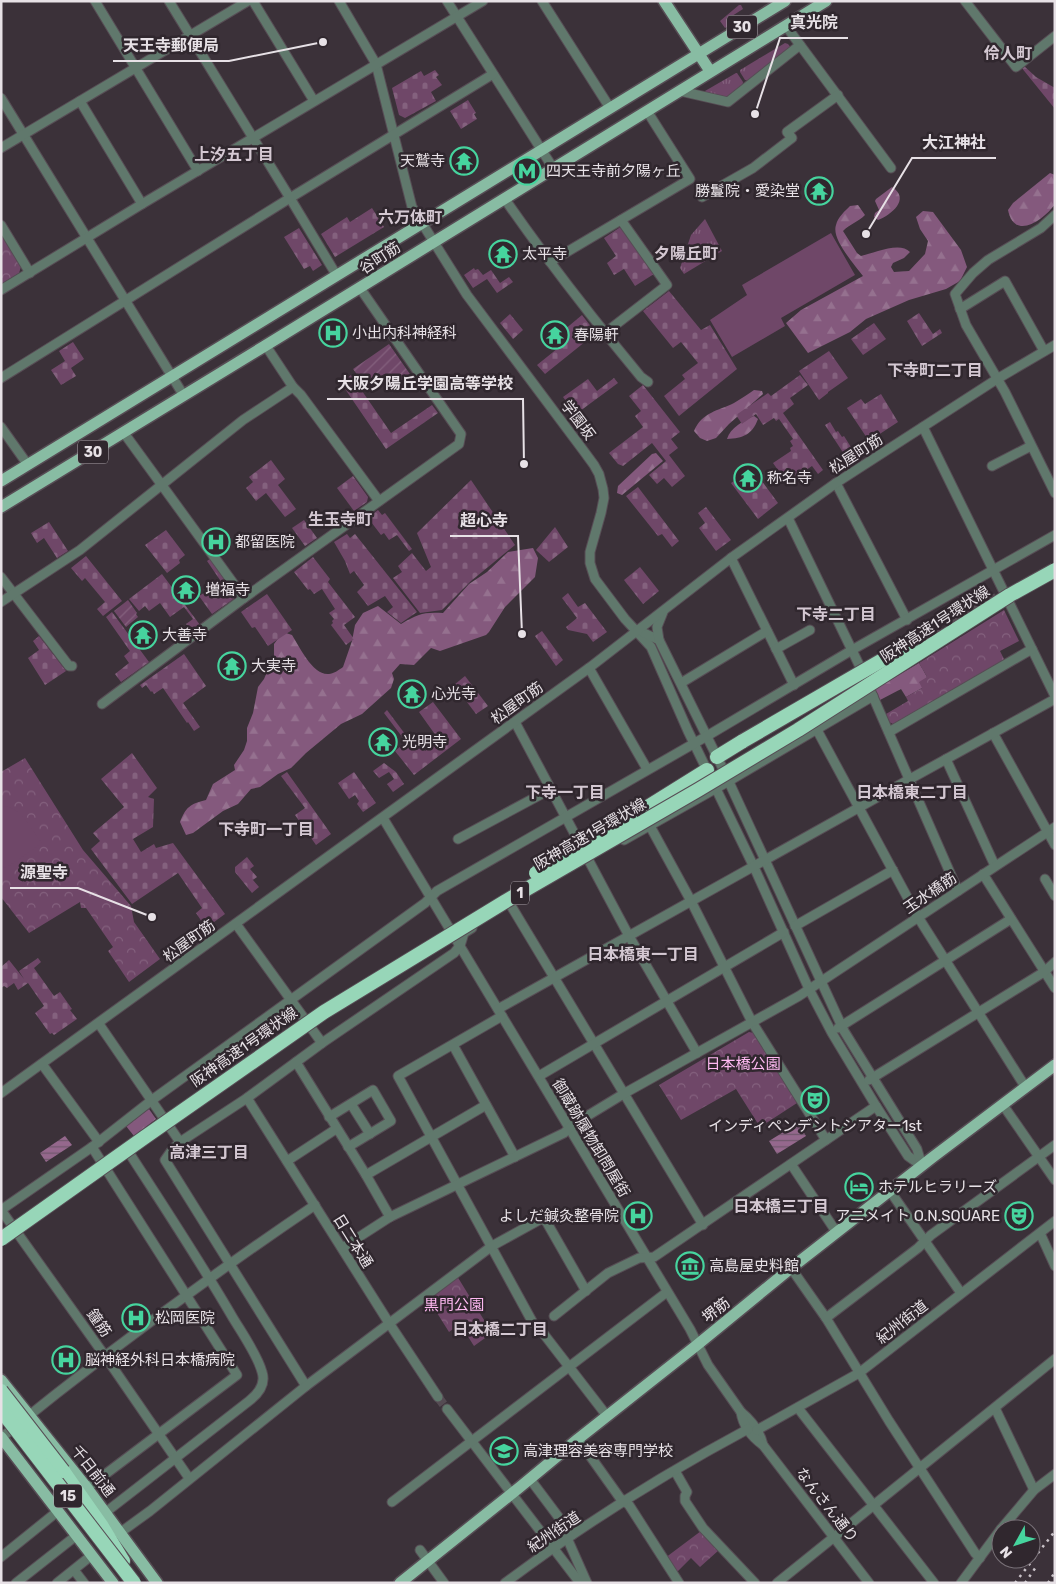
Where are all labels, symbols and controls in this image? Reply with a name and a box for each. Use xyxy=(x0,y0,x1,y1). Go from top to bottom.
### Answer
callout: 真光院 xyxy=(780,7,848,38)
text: 真光院 xyxy=(790,13,838,32)
road number: 30 xyxy=(727,16,757,38)
callout: 天王寺郵便局 xyxy=(113,30,229,61)
text: 天王寺郵便局 xyxy=(123,36,219,55)
district label: 伶人町 xyxy=(983,44,1032,63)
callout: 大江神社 xyxy=(912,127,996,158)
text: 大江神社 xyxy=(922,133,986,152)
district label: 上汐五丁目 xyxy=(194,145,274,164)
temple icon: 天鷲寺 xyxy=(449,146,479,176)
place label: 天鷲寺 xyxy=(400,152,445,170)
metro station icon: 四天王寺前夕陽ヶ丘 xyxy=(512,156,542,186)
place label: 四天王寺前夕陽ヶ丘 xyxy=(546,162,681,180)
temple icon: 勝鬘院・愛染堂 xyxy=(804,176,834,206)
place label: 勝鬘院・愛染堂 xyxy=(695,182,800,200)
district label: 六万体町 xyxy=(378,208,442,227)
street label: 谷町筋 xyxy=(356,238,404,278)
temple icon: 太平寺 xyxy=(488,239,518,269)
district label: 夕陽丘町 xyxy=(654,244,718,263)
place label: 太平寺 xyxy=(522,245,567,263)
hospital icon: 小出内科神経科 xyxy=(318,318,348,348)
temple icon: 春陽軒 xyxy=(540,320,570,350)
place label: 小出内科神経科 xyxy=(352,324,457,342)
place label: 春陽軒 xyxy=(574,326,619,344)
district label: 下寺町二丁目 xyxy=(887,361,983,380)
callout: 大阪夕陽丘学園高等学校 xyxy=(327,368,523,399)
text: 大阪夕陽丘学園高等学校 xyxy=(337,374,513,393)
street label: 学園坂 xyxy=(557,397,599,443)
street label: 松屋町筋 xyxy=(826,430,886,478)
road number: 30 xyxy=(78,441,108,464)
temple icon: 称名寺 xyxy=(733,463,763,493)
place label: 称名寺 xyxy=(767,469,812,487)
callout: 超心寺 xyxy=(450,505,518,536)
district label: 生玉寺町 xyxy=(308,510,372,529)
text: 超心寺 xyxy=(460,511,508,530)
hospital icon: 都留医院 xyxy=(201,527,231,557)
place label: 都留医院 xyxy=(235,533,295,551)
temple icon: 増福寺 xyxy=(171,575,201,605)
place label: 増福寺 xyxy=(205,581,250,599)
street label: 阪神高速1号環状線 xyxy=(877,582,993,666)
district label: 下寺二丁目 xyxy=(796,605,876,624)
temple icon: 大善寺 xyxy=(128,620,158,650)
place label: 大善寺 xyxy=(162,626,207,644)
temple icon: 大実寺 xyxy=(217,651,247,681)
place label: 大実寺 xyxy=(251,657,296,675)
street label: 松屋町筋 xyxy=(487,678,547,728)
temple icon: 心光寺 xyxy=(397,679,427,709)
place label: 心光寺 xyxy=(431,685,476,703)
temple icon: 光明寺 xyxy=(368,727,398,757)
place label: 光明寺 xyxy=(402,733,447,751)
district label: 下寺一丁目 xyxy=(525,783,605,802)
district label: 日本橋東二丁目 xyxy=(856,783,968,802)
street label: 阪神高速1号環状線 xyxy=(531,795,649,873)
district label: 下寺町一丁目 xyxy=(218,820,314,839)
callout: 源聖寺 xyxy=(10,857,78,888)
text: 源聖寺 xyxy=(20,863,68,882)
street label: 玉水橋筋 xyxy=(900,869,960,917)
road number: 1 xyxy=(511,881,529,904)
street label: 松屋町筋 xyxy=(159,916,219,966)
district label: 日本橋東一丁目 xyxy=(587,945,699,964)
street label: 阪神高速1号環状線 xyxy=(187,1003,301,1091)
park label: 日本橋公園 xyxy=(705,1055,781,1073)
street label: 御蔵跡履物卸問屋街 xyxy=(549,1075,633,1201)
theatre icon: インディペンデントシアター1st xyxy=(800,1085,830,1115)
place label: インディペンデントシアター1st xyxy=(708,1117,922,1135)
district label: 高津三丁目 xyxy=(169,1143,249,1162)
hotel icon: ホテルヒラリーズ xyxy=(844,1172,874,1202)
place label: ホテルヒラリーズ xyxy=(878,1178,997,1196)
district label: 日本橋三丁目 xyxy=(733,1197,829,1216)
hospital icon: よしだ鍼灸整骨院 xyxy=(623,1201,653,1231)
theatre icon: アニメイト O.N.SQUARE xyxy=(1004,1201,1034,1231)
place label: よしだ鍼灸整骨院 xyxy=(499,1207,619,1225)
place label: アニメイト O.N.SQUARE xyxy=(835,1207,1000,1225)
street label: 日二本通 xyxy=(329,1211,377,1271)
museum icon: 高島屋史料館 xyxy=(675,1251,705,1281)
place label: 高島屋史料館 xyxy=(709,1257,799,1275)
street label: 堺筋 xyxy=(699,1294,733,1326)
park label: 黒門公園 xyxy=(424,1296,484,1314)
street label: 紀州街道 xyxy=(873,1296,931,1348)
hospital icon: 松岡医院 xyxy=(121,1303,151,1333)
street label: 鐘筋 xyxy=(83,1306,115,1340)
place label: 松岡医院 xyxy=(155,1309,215,1327)
district label: 日本橋二丁目 xyxy=(452,1320,548,1339)
hospital icon: 脳神経外科日本橋病院 xyxy=(51,1345,81,1375)
place label: 脳神経外科日本橋病院 xyxy=(85,1351,235,1369)
school or university icon: 高津理容美容専門学校 xyxy=(489,1436,519,1466)
street label: 千日前通 xyxy=(67,1442,119,1500)
place label: 高津理容美容専門学校 xyxy=(523,1442,673,1460)
street label: なんさん通り xyxy=(792,1464,862,1546)
road number: 15 xyxy=(54,1484,82,1508)
street label: 紀州街道 xyxy=(524,1508,584,1556)
north arrow xyxy=(991,1519,1041,1569)
text: N xyxy=(997,1543,1016,1561)

